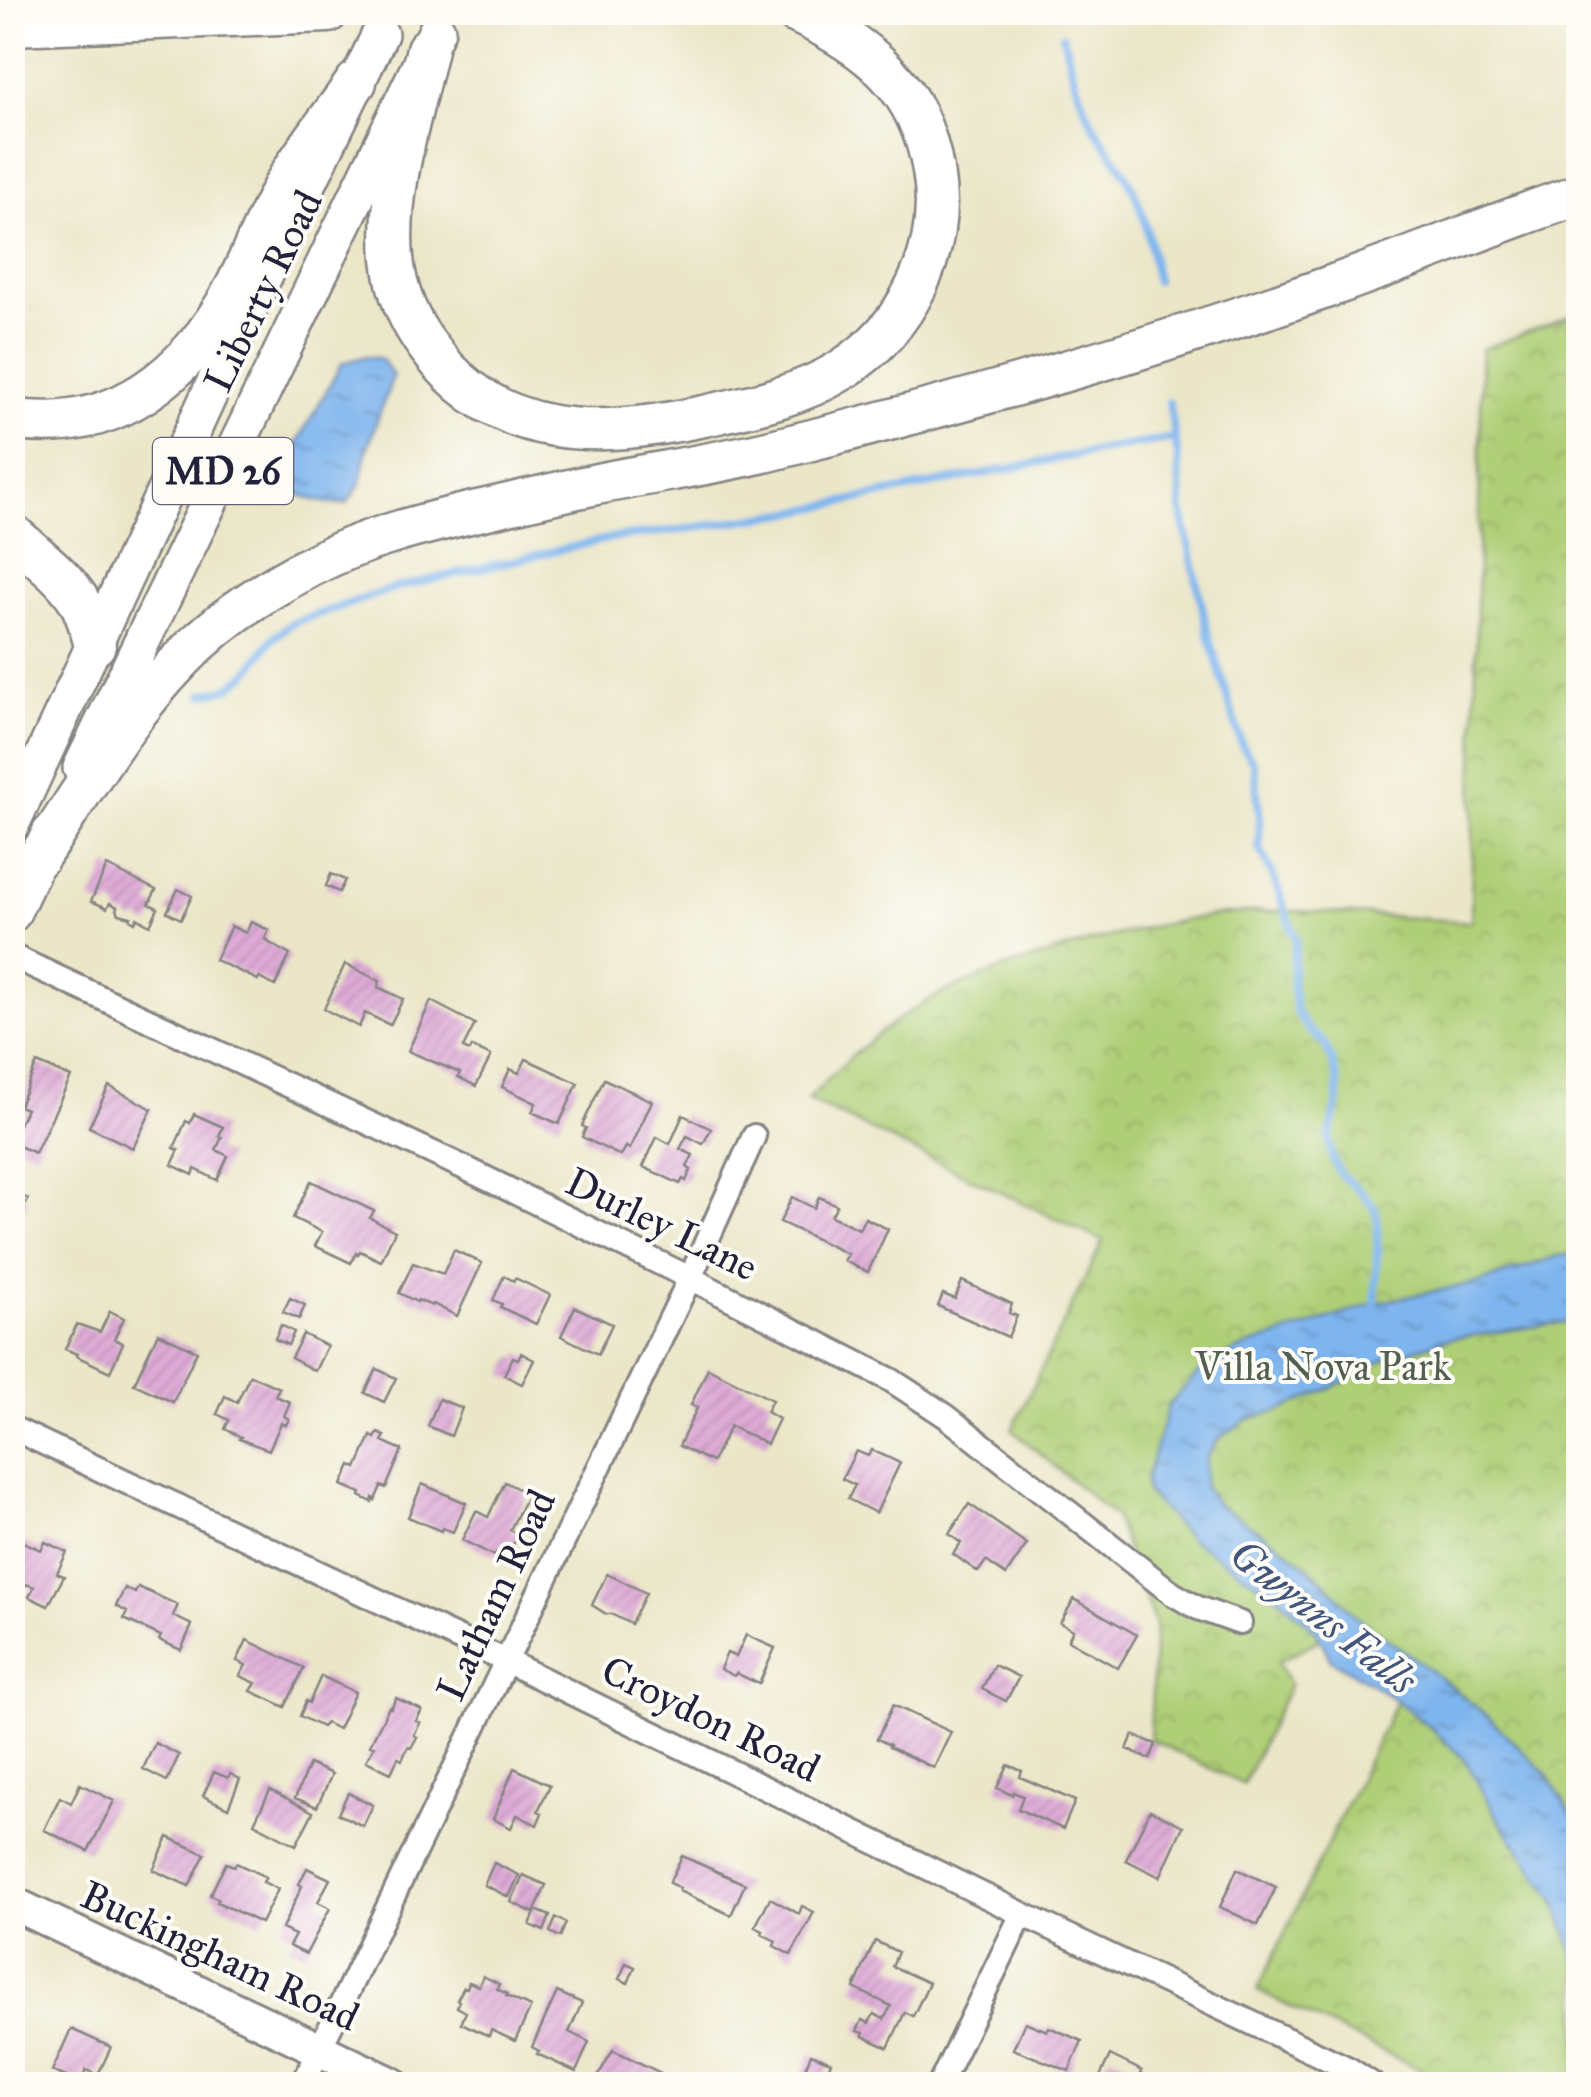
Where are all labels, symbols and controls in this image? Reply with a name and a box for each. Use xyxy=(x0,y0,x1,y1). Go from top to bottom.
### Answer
street label: Liberty Road xyxy=(193,182,333,400)
road number: MD 26 xyxy=(153,438,293,504)
street label: Durley Lane xyxy=(558,1157,766,1291)
park label: Villa Nova Park xyxy=(1194,1342,1452,1391)
street label: Latham Road xyxy=(426,1482,566,1708)
water label: Gwynns Falls xyxy=(1219,1528,1427,1707)
street label: Croydon Road xyxy=(594,1645,828,1793)
street label: Buckingham Road xyxy=(73,1870,367,2042)

